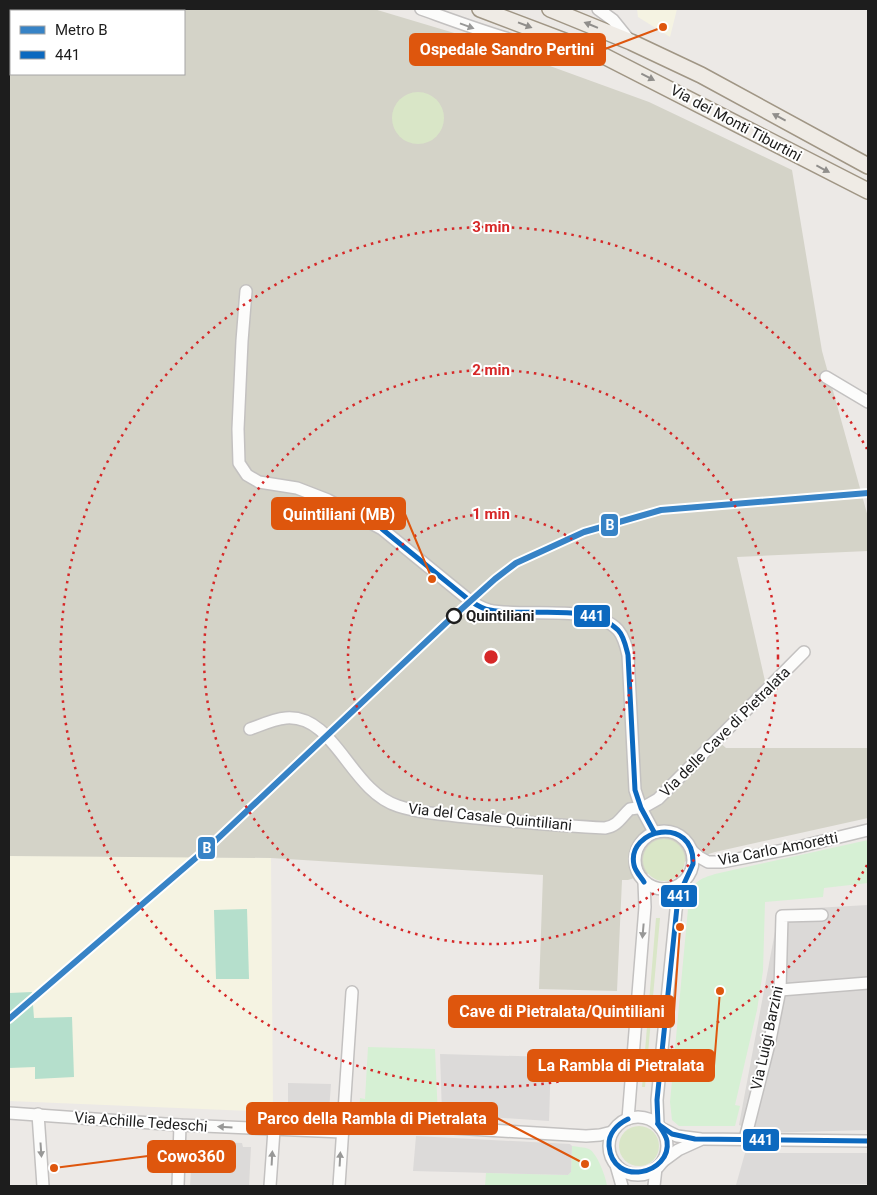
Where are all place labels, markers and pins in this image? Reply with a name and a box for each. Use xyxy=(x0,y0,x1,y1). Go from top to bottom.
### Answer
callout: Ospedale Sandro Pertini xyxy=(410,34,605,65)
callout: Quintiliani (MB) xyxy=(272,498,405,529)
place label: Quintiliani xyxy=(466,607,535,625)
marker: Quintiliani xyxy=(446,608,462,624)
centre of rings xyxy=(482,648,500,666)
callout: Cave di Pietralata/Quintiliani xyxy=(449,996,674,1027)
callout: La Rambla di Pietralata xyxy=(528,1050,714,1081)
callout: Parco della Rambla di Pietralata xyxy=(247,1103,497,1134)
callout: Cowo360 xyxy=(148,1141,235,1172)

